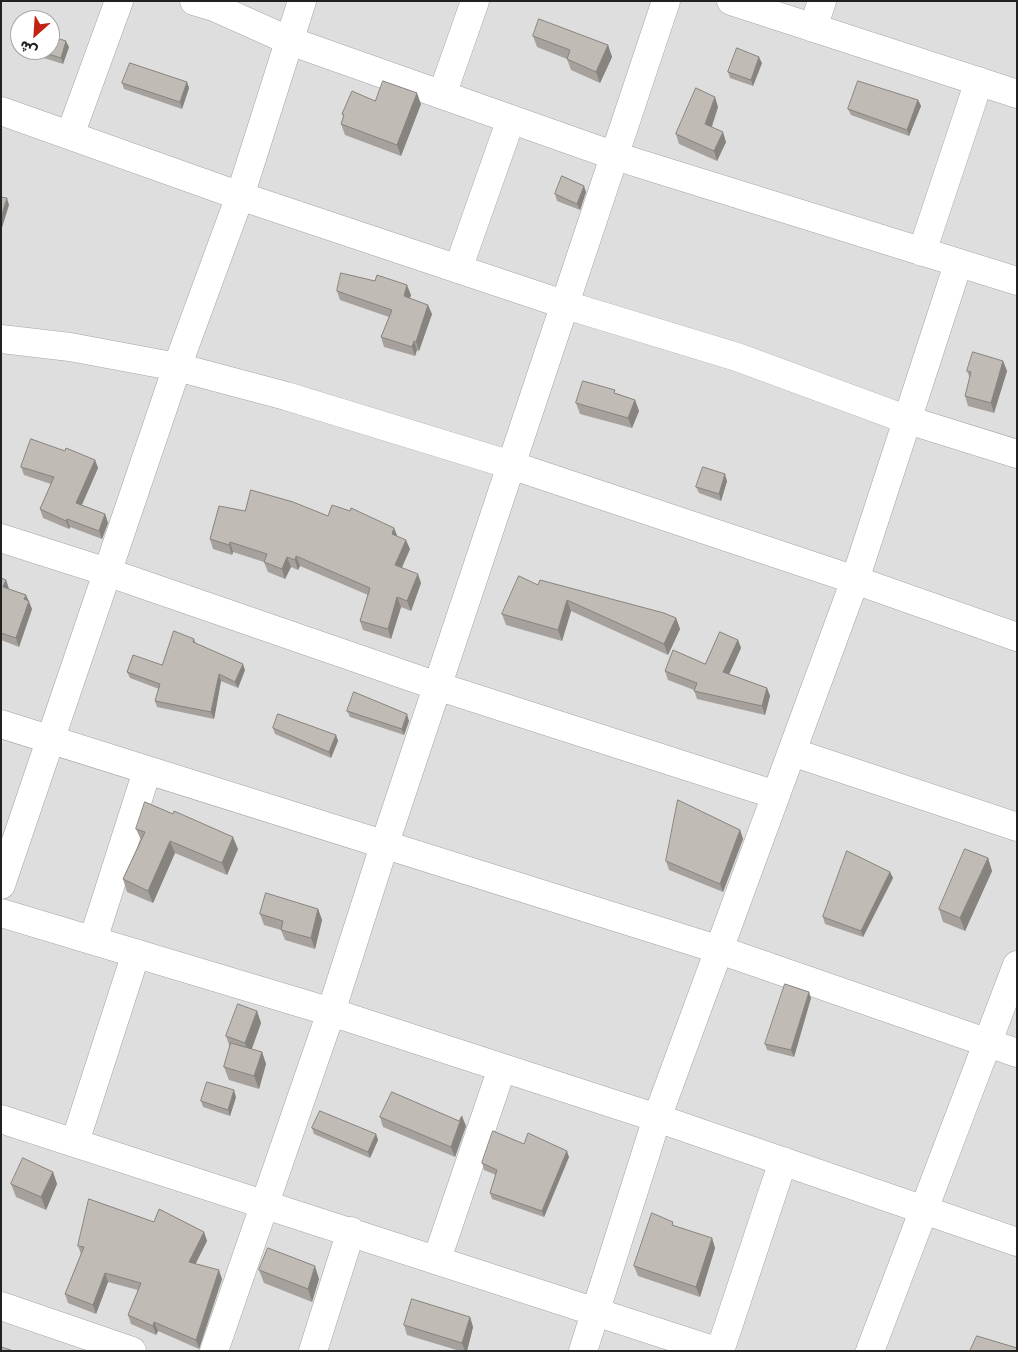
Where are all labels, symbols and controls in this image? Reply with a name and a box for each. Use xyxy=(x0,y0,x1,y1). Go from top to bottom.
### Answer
north arrow xyxy=(10,10,60,60)
text: ش xyxy=(17,37,40,60)

